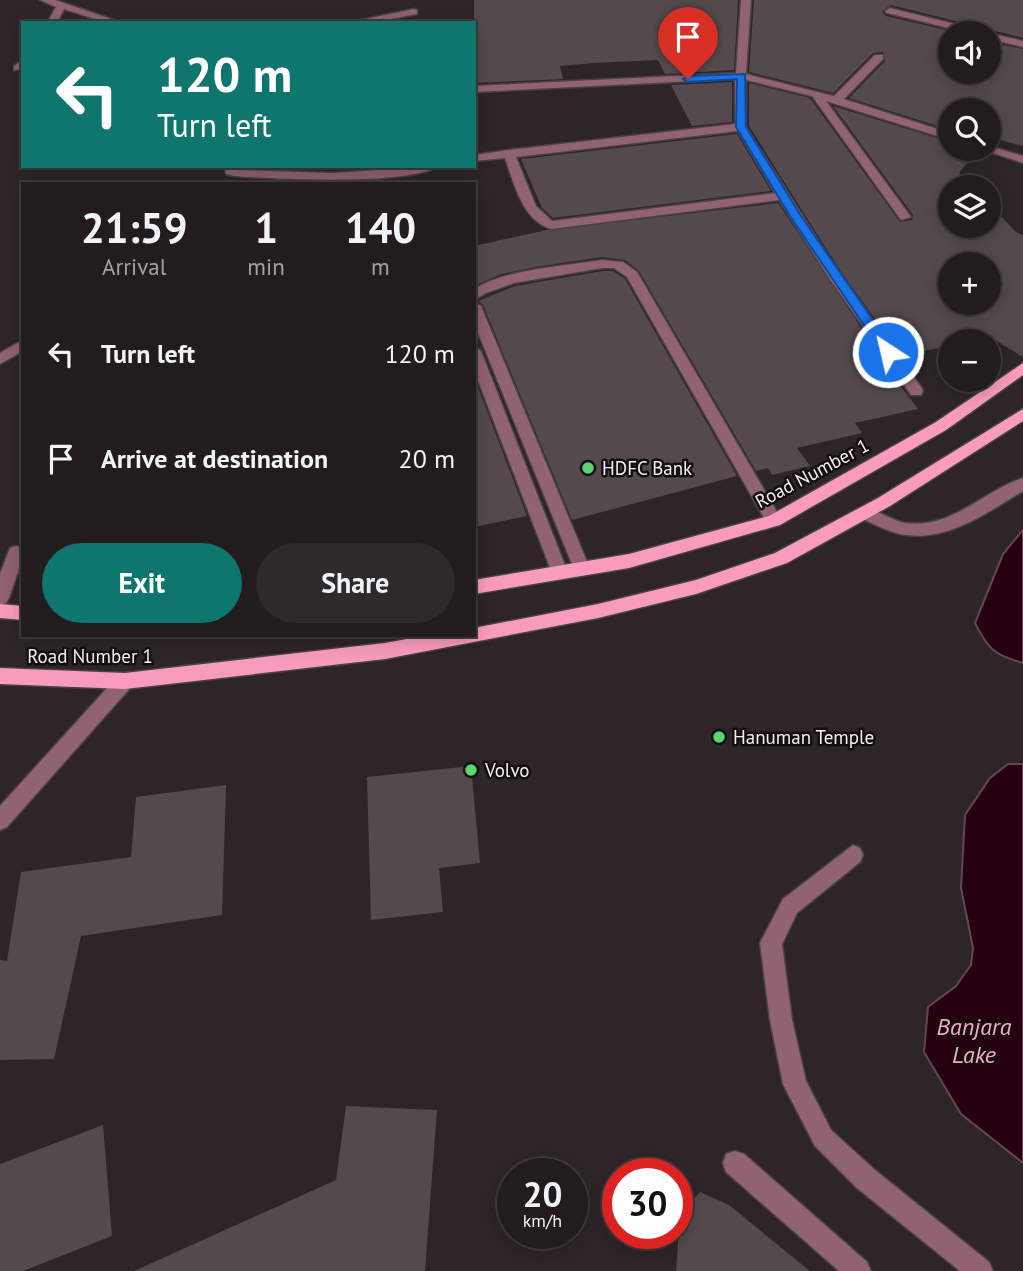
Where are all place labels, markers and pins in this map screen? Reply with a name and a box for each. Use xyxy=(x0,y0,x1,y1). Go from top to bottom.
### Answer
pin xyxy=(658,7,718,79)
place label: HDFC Bank xyxy=(602,456,692,480)
marker: HDFC Bank xyxy=(580,460,596,476)
place label: Hanuman Temple xyxy=(733,725,874,749)
marker: Hanuman Temple xyxy=(711,729,727,745)
place label: Volvo xyxy=(484,758,530,782)
marker: Volvo xyxy=(463,762,479,778)

